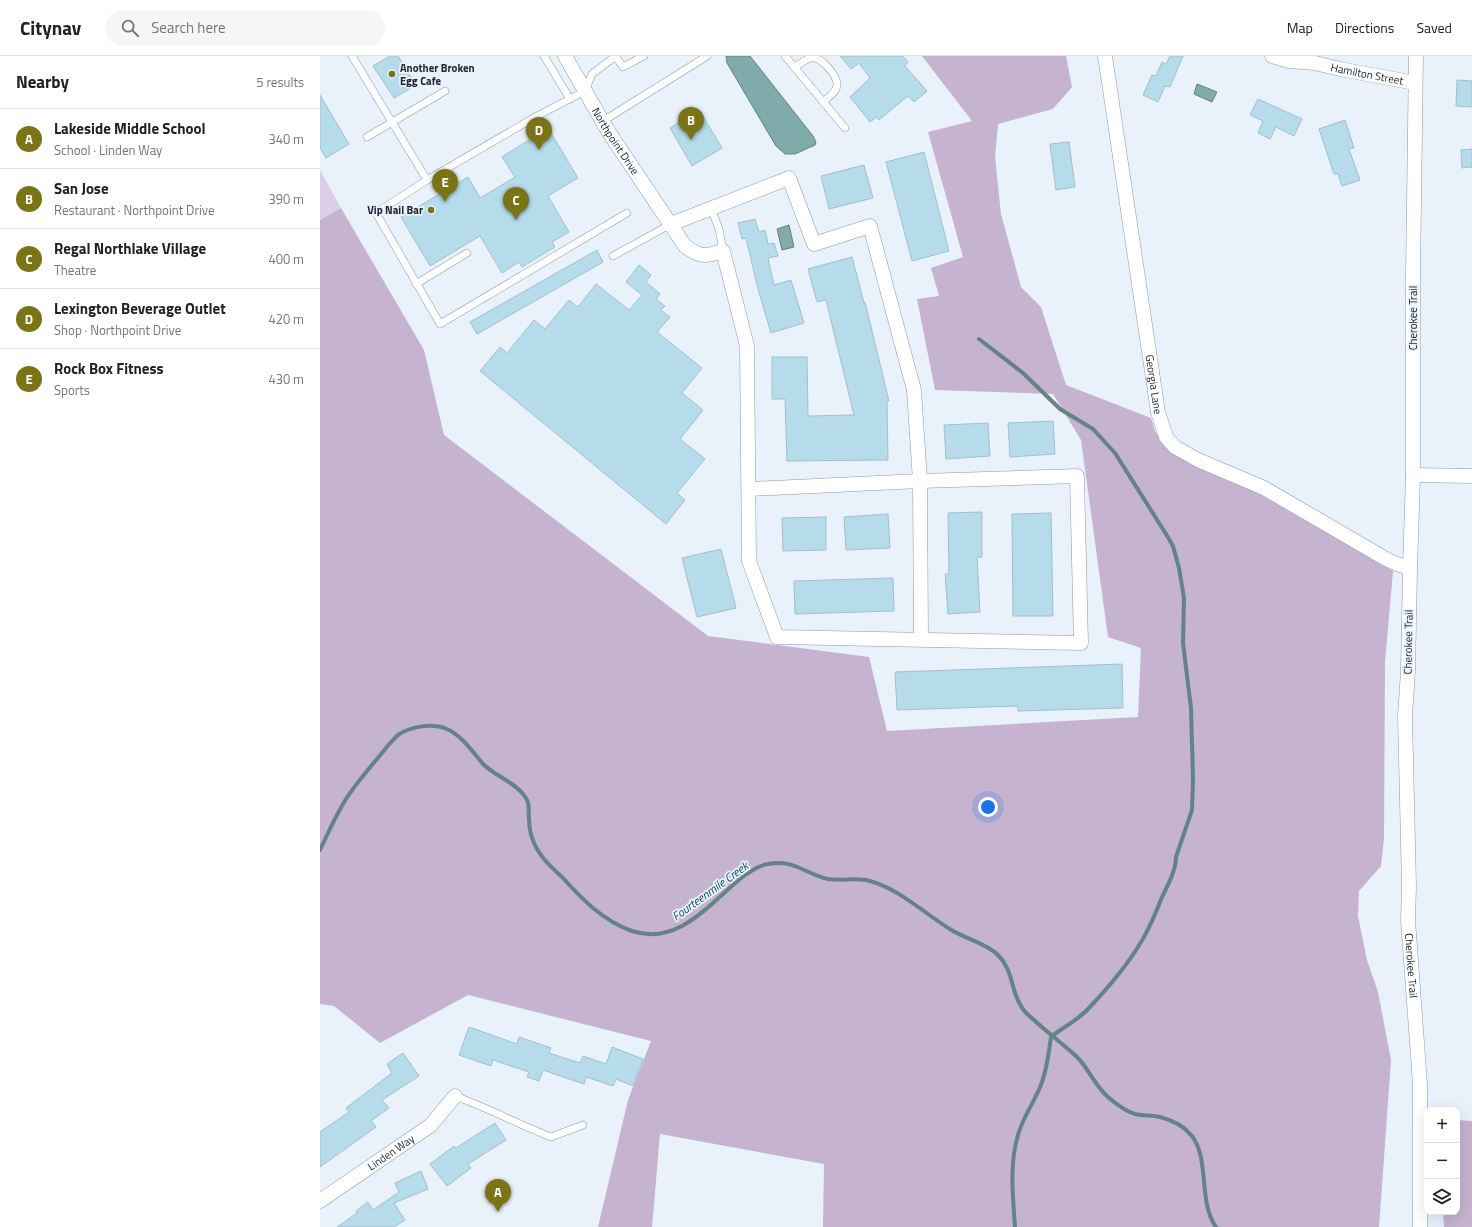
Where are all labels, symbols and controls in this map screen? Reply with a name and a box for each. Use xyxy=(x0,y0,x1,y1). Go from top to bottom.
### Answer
search box xyxy=(105,10,385,46)
text: Citynav xyxy=(20,13,81,42)
text: Search here xyxy=(151,16,226,39)
icon: search xyxy=(119,17,141,39)
text: Map xyxy=(1287,17,1313,38)
text: Directions xyxy=(1335,17,1394,38)
text: Saved xyxy=(1416,17,1452,38)
street label: Hamilton Street xyxy=(1329,59,1405,89)
place label: Another Broken Egg Cafe xyxy=(400,60,475,89)
text: Nearby xyxy=(16,69,69,95)
marker: Another Broken Egg Cafe xyxy=(387,69,397,79)
text: 5 results xyxy=(256,72,304,92)
street label: Northpoint Drive xyxy=(588,104,643,178)
pin: B xyxy=(678,107,704,140)
text: Lakeside Middle School xyxy=(54,117,206,140)
pin: D xyxy=(526,117,552,150)
text: A xyxy=(25,129,33,149)
text: 340 m xyxy=(268,129,304,149)
text: School · Linden Way xyxy=(54,140,162,160)
pin: E xyxy=(432,169,458,202)
text: San Jose xyxy=(54,177,109,200)
pin: C xyxy=(503,187,529,220)
text: B xyxy=(25,189,33,209)
text: 390 m xyxy=(268,189,304,209)
text: Restaurant · Northpoint Drive xyxy=(54,200,215,220)
place label: Vip Nail Bar xyxy=(367,202,423,218)
marker: Vip Nail Bar xyxy=(426,205,436,215)
text: Regal Northlake Village xyxy=(54,237,206,260)
text: C xyxy=(25,249,33,269)
text: 400 m xyxy=(268,249,304,269)
text: Theatre xyxy=(54,260,96,280)
street label: Cherokee Trail xyxy=(1405,286,1421,350)
text: Lexington Beverage Outlet xyxy=(54,297,226,320)
text: D xyxy=(25,309,33,329)
text: 420 m xyxy=(268,309,304,329)
text: Shop · Northpoint Drive xyxy=(54,320,181,340)
street label: Georgia Lane xyxy=(1142,353,1166,416)
text: Rock Box Fitness xyxy=(54,357,164,380)
text: E xyxy=(25,369,33,389)
text: 430 m xyxy=(268,369,304,389)
text: Sports xyxy=(54,380,90,400)
street label: Cherokee Trail xyxy=(1399,610,1417,674)
your location xyxy=(978,797,998,817)
water label: Fourteenmile Creek xyxy=(668,856,754,925)
street label: Cherokee Trail xyxy=(1401,933,1422,999)
map controls xyxy=(1424,1107,1460,1215)
button: + xyxy=(1424,1107,1460,1143)
street label: Linden Way xyxy=(364,1130,418,1174)
button: − xyxy=(1424,1143,1460,1179)
pin: A xyxy=(485,1179,511,1212)
button: layers xyxy=(1424,1179,1460,1215)

